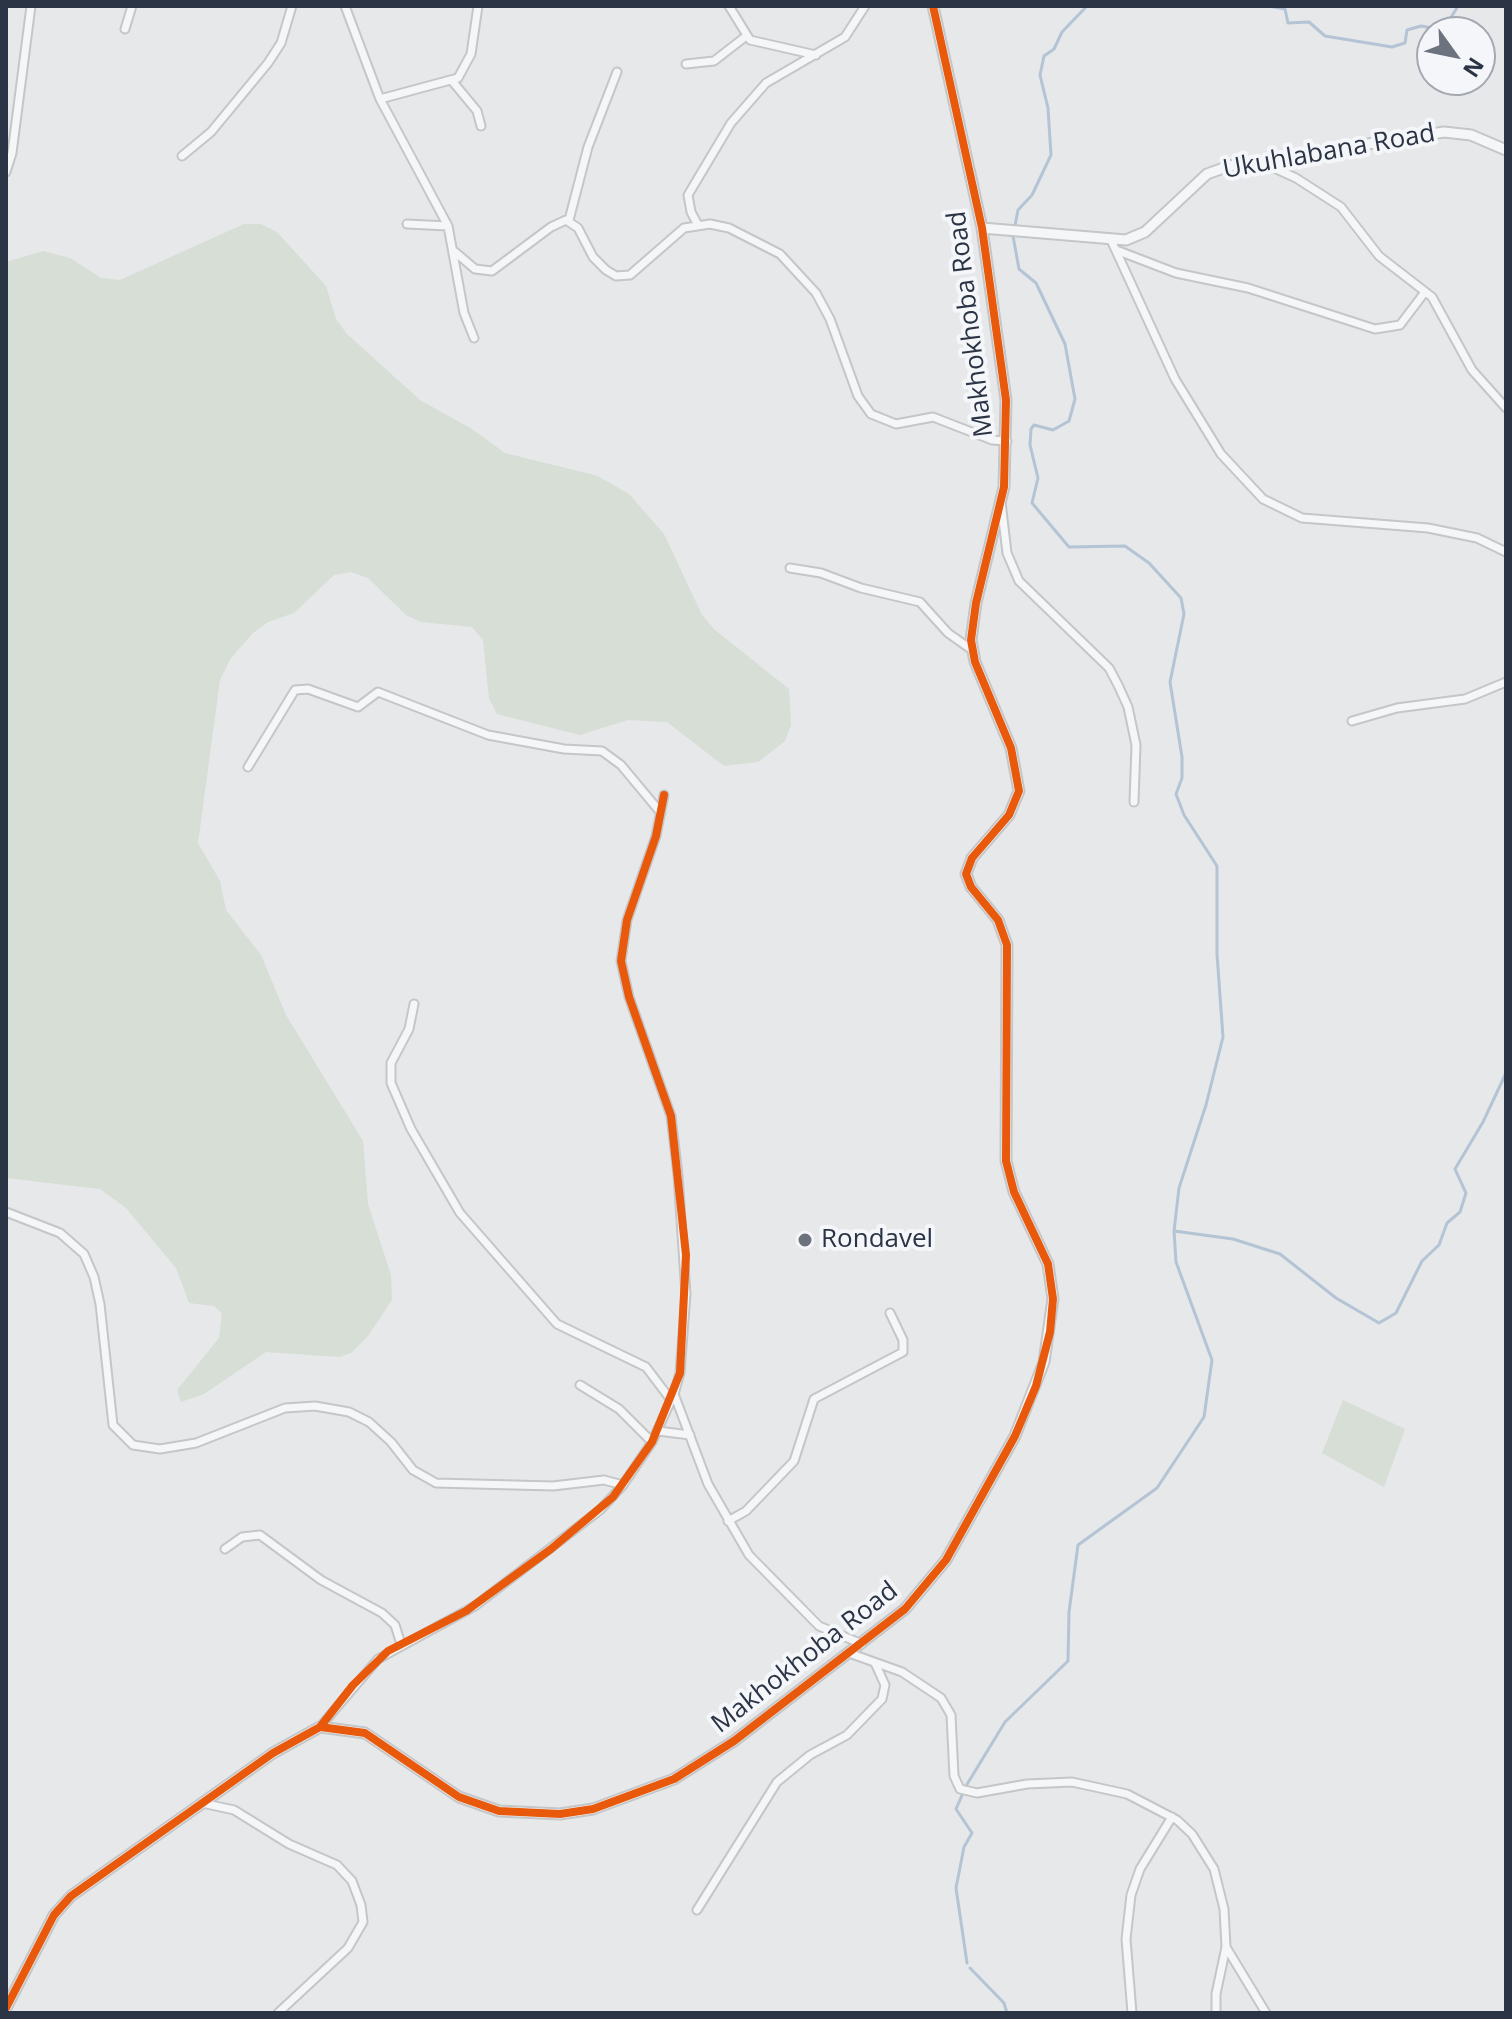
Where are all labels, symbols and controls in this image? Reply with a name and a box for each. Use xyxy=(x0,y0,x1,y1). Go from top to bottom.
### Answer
north arrow xyxy=(1416,16,1496,96)
text: N xyxy=(1457,52,1492,84)
street label: Ukuhlabana Road xyxy=(1220,118,1438,186)
street label: Makhokhoba Road xyxy=(942,209,1000,439)
place label: Rondavel xyxy=(821,1224,933,1256)
marker: Rondavel xyxy=(796,1231,814,1249)
street label: Makhokhoba Road xyxy=(706,1576,904,1740)

